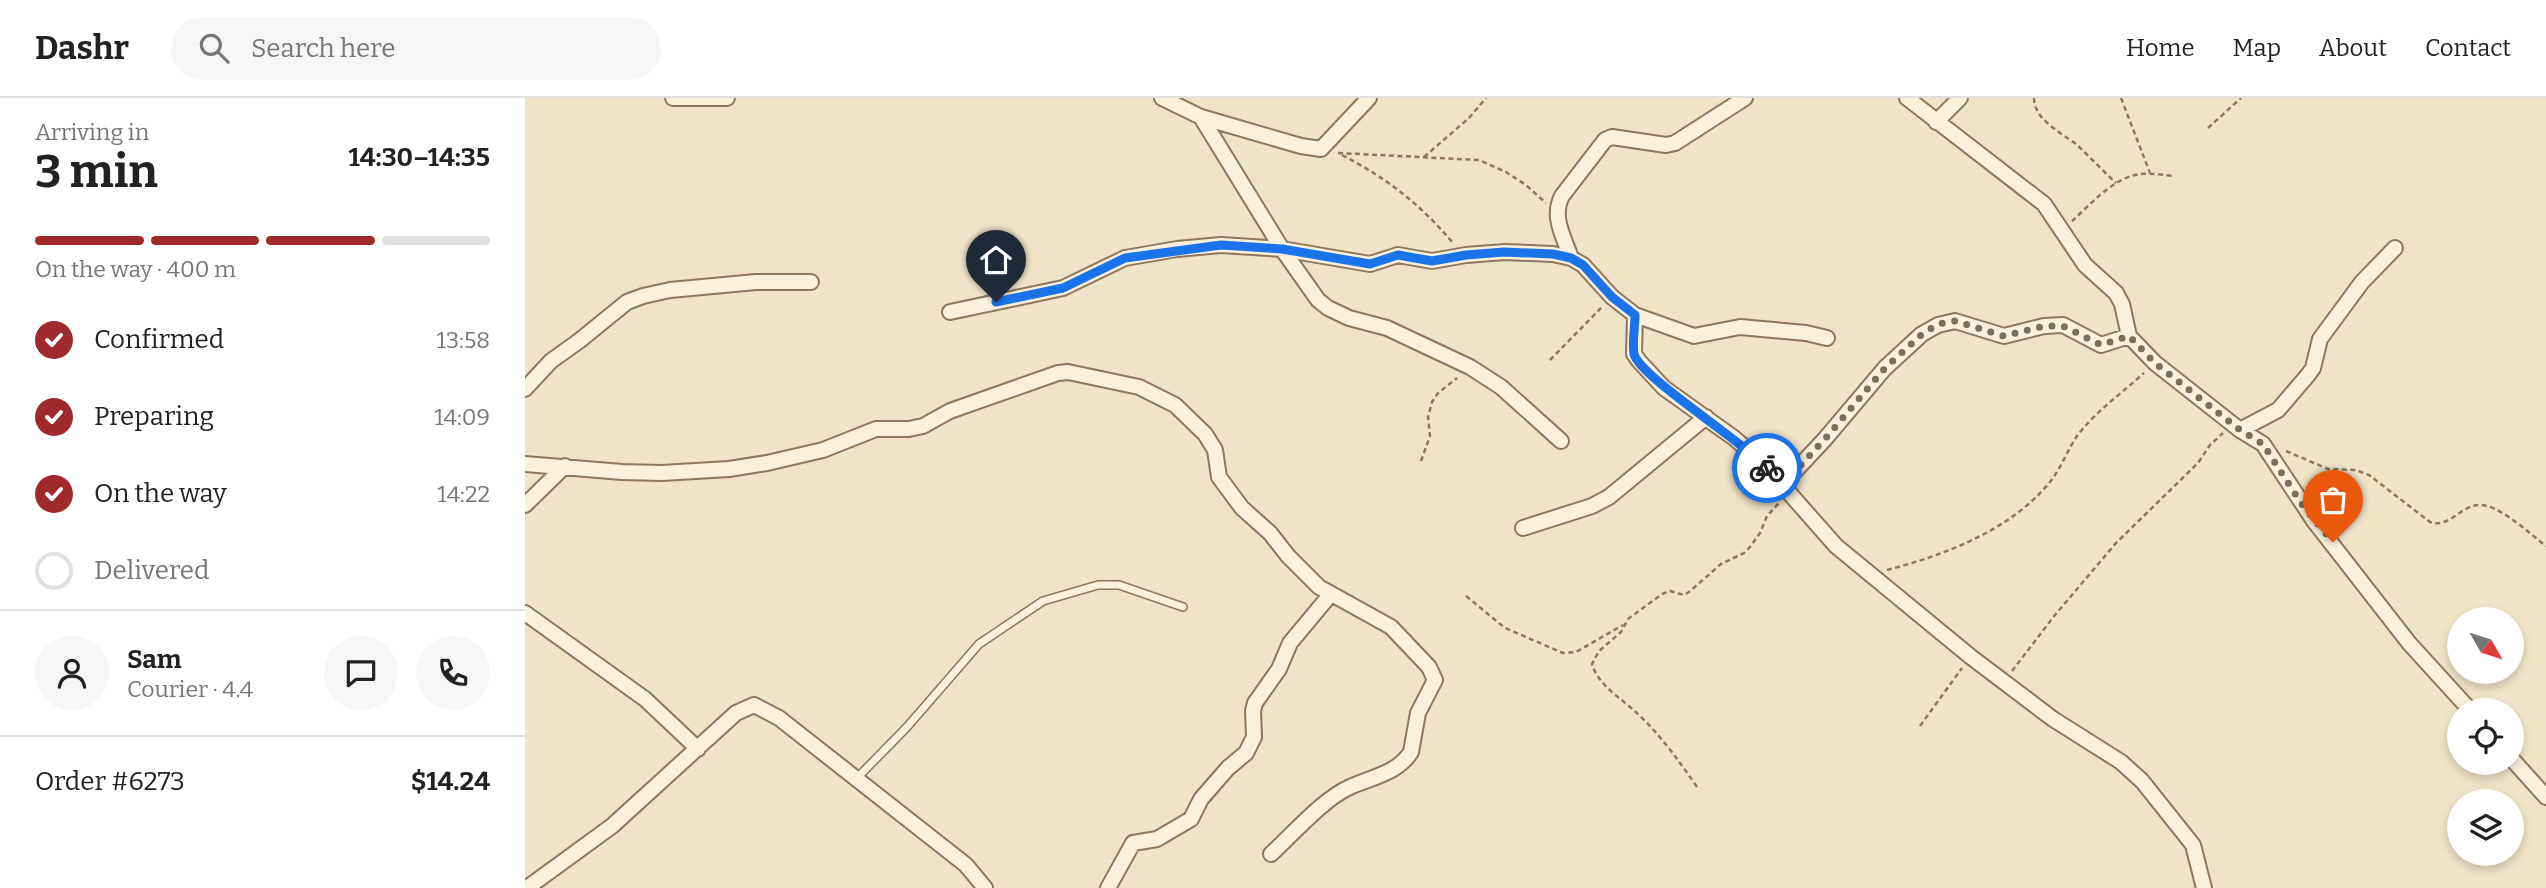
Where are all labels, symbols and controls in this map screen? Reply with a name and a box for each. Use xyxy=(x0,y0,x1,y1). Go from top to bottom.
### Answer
search box xyxy=(171,17,661,80)
text: Dashr xyxy=(35,28,129,68)
icon: search xyxy=(195,29,233,67)
text: Search here xyxy=(251,33,395,64)
text: Home xyxy=(2126,34,2195,62)
text: Map xyxy=(2233,34,2281,62)
text: About xyxy=(2319,34,2387,62)
text: Contact xyxy=(2425,34,2511,62)
text: Arriving in xyxy=(35,118,149,146)
text: 14:30–14:35 xyxy=(349,142,490,173)
text: 3 min xyxy=(35,144,158,199)
pin xyxy=(966,230,1026,302)
icon: home xyxy=(977,241,1015,279)
text: On the way · 400 m xyxy=(35,255,236,283)
icon: check xyxy=(35,321,73,359)
text: Confirmed xyxy=(94,324,224,355)
text: 13:58 xyxy=(437,326,490,354)
icon: check xyxy=(35,398,73,436)
text: Preparing xyxy=(94,401,214,432)
text: 14:09 xyxy=(434,403,490,431)
courier xyxy=(1732,433,1802,503)
icon: bike xyxy=(1748,449,1786,487)
pin xyxy=(2303,470,2363,542)
icon: check xyxy=(35,475,73,513)
text: On the way xyxy=(94,478,227,509)
text: 14:22 xyxy=(437,480,490,508)
icon: bag xyxy=(2314,481,2352,519)
text: Delivered xyxy=(94,555,209,586)
north arrow xyxy=(2447,607,2523,684)
map controls xyxy=(2447,607,2524,866)
button: person xyxy=(35,636,109,710)
button: chat xyxy=(324,636,398,710)
button: phone xyxy=(416,636,490,710)
text: Sam xyxy=(127,644,182,675)
text: Courier · 4.4 xyxy=(127,675,253,703)
button: locate xyxy=(2447,698,2524,775)
text: Order #6273 xyxy=(35,766,185,797)
text: $14.24 xyxy=(411,766,490,797)
button: layers xyxy=(2447,789,2524,866)

